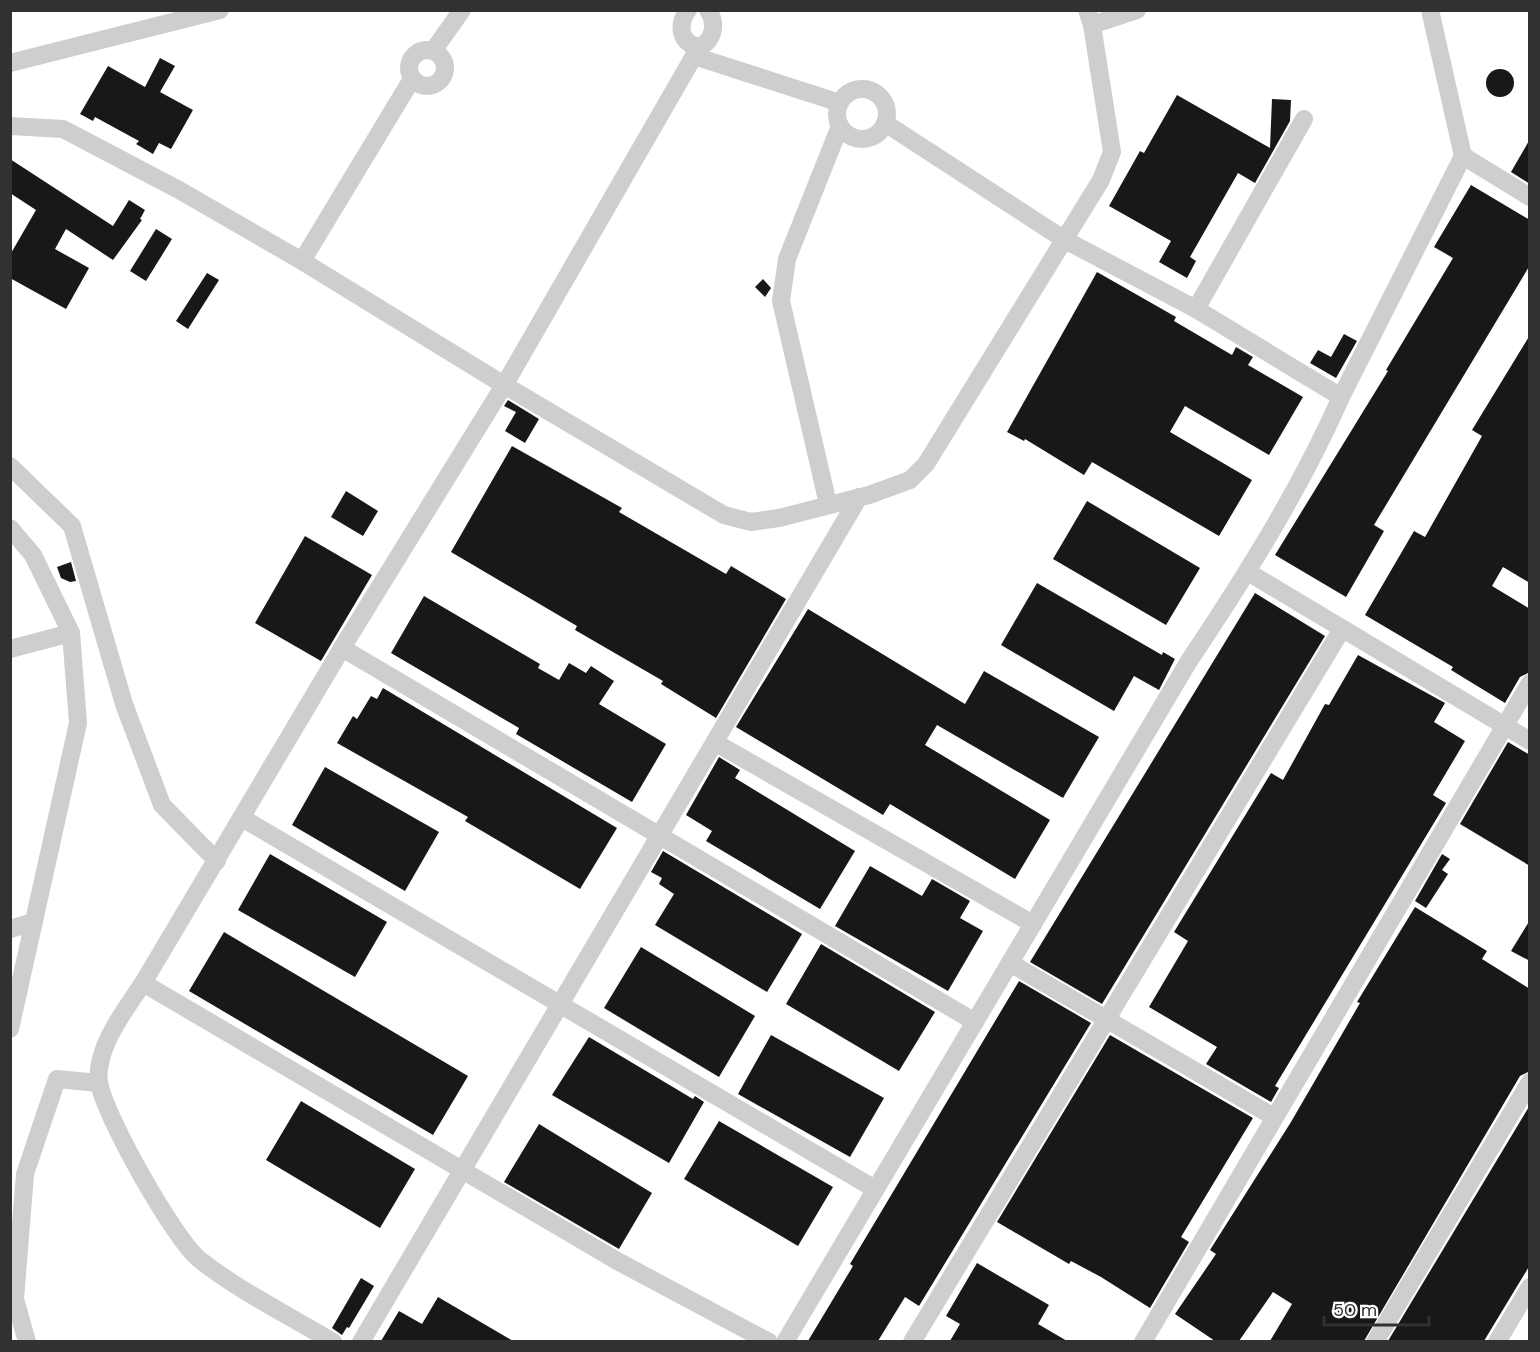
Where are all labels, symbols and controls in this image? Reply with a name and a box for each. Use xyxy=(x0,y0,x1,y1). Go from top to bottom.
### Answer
scale bar xyxy=(1324,1289,1429,1327)
text: 50 m xyxy=(1333,1298,1377,1322)

